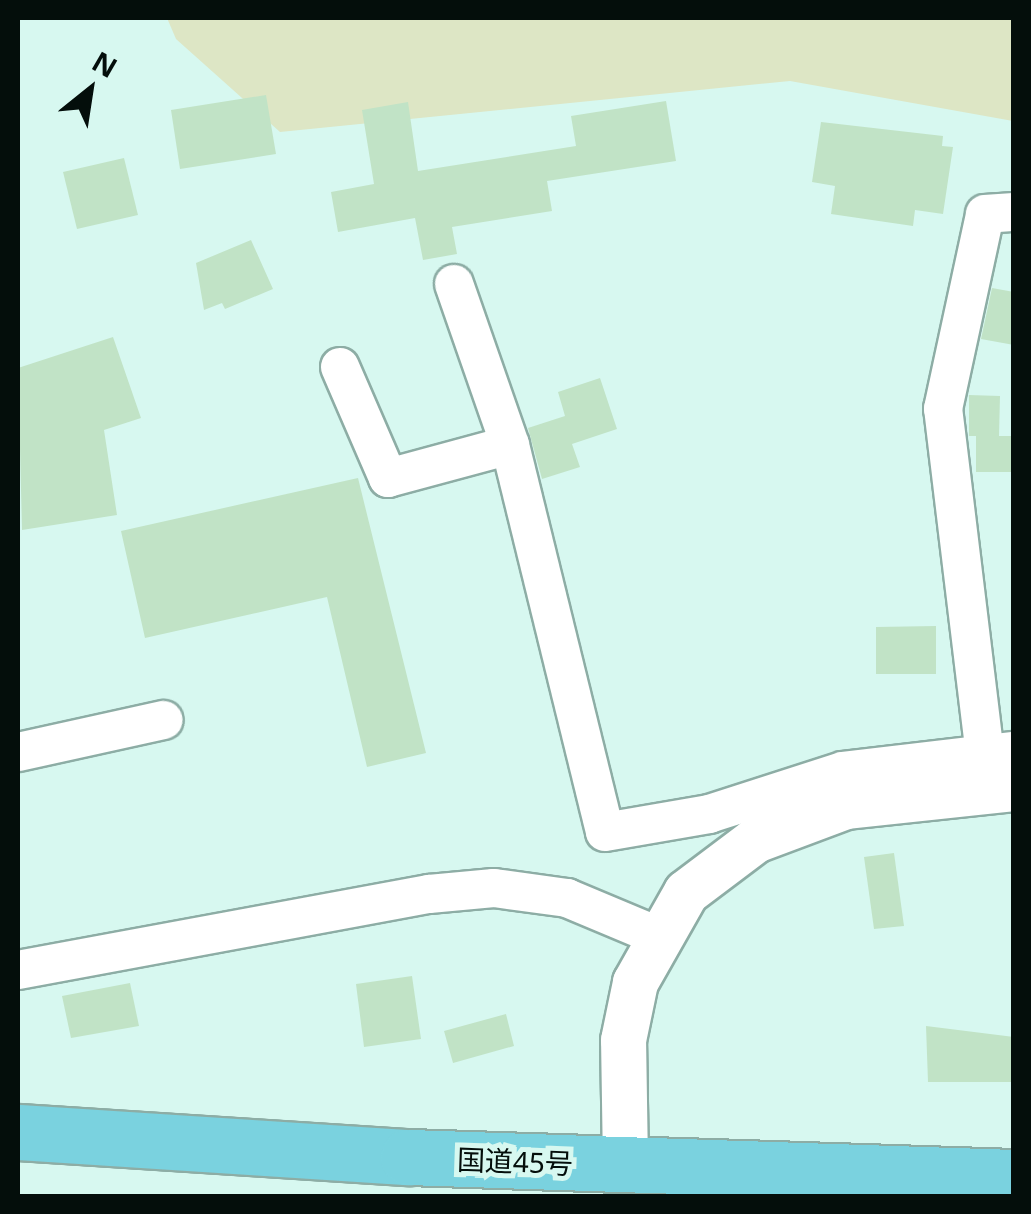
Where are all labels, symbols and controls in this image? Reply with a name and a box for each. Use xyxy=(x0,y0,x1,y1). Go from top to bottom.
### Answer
north arrow xyxy=(40,40,140,140)
text: N xyxy=(86,42,124,86)
street label: 国道45号 xyxy=(456,1142,574,1180)

